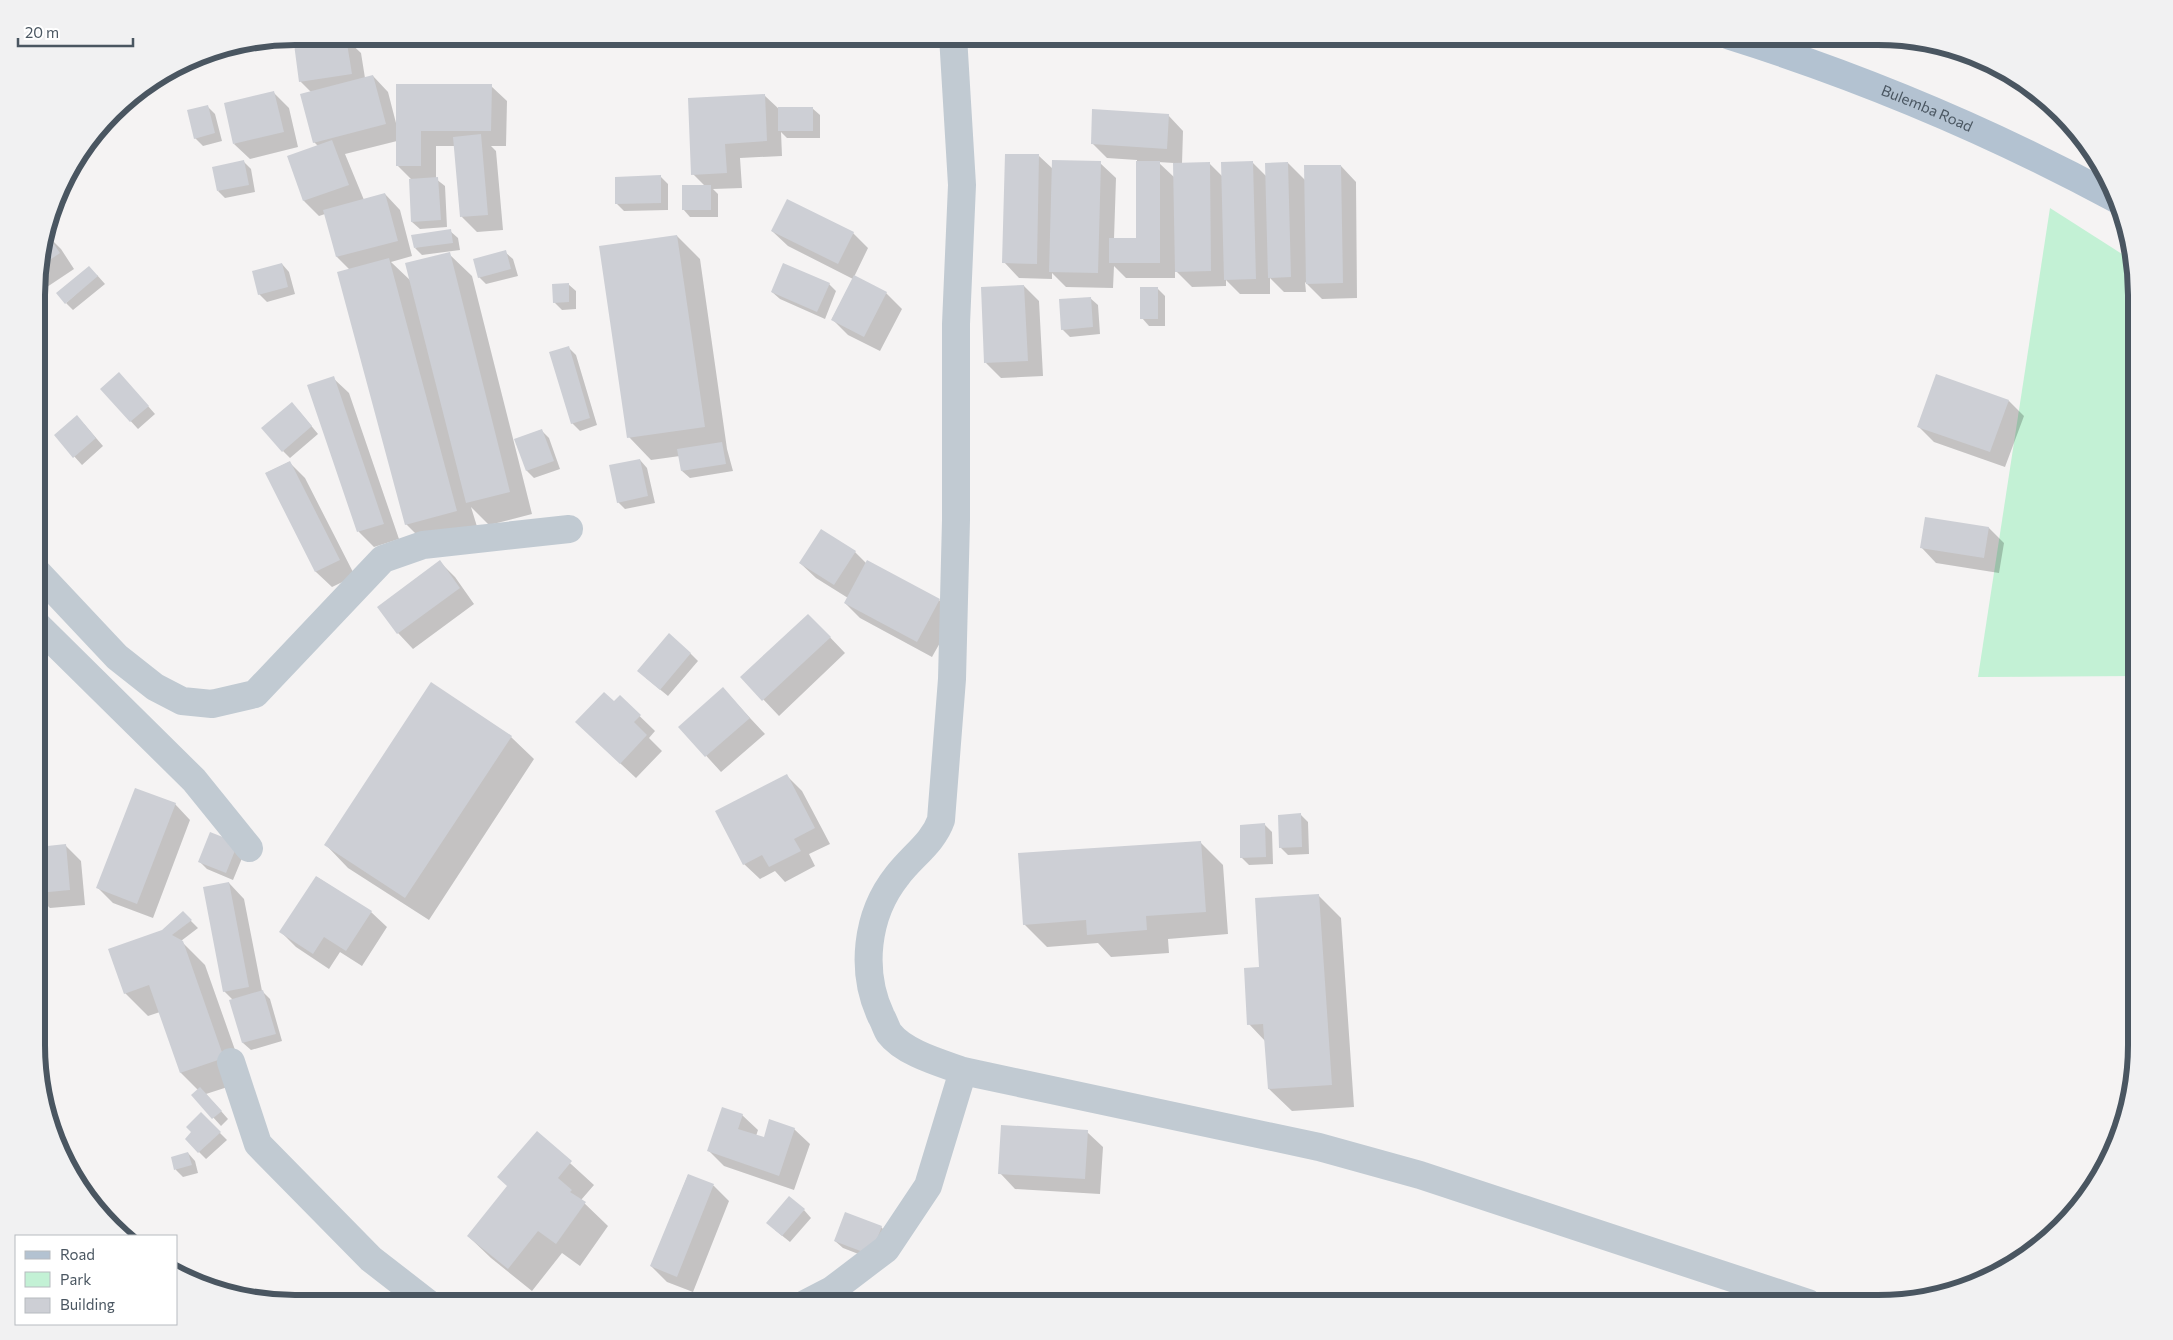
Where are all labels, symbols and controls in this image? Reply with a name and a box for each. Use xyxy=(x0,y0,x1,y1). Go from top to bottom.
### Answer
scale bar xyxy=(18,15,132,47)
text: 20 m xyxy=(25,23,59,41)
street label: Bulemba Road xyxy=(1879,80,1976,135)
legend xyxy=(15,1235,178,1325)
text: Road xyxy=(60,1245,95,1263)
text: Park xyxy=(60,1270,91,1288)
text: Building xyxy=(60,1295,115,1313)

